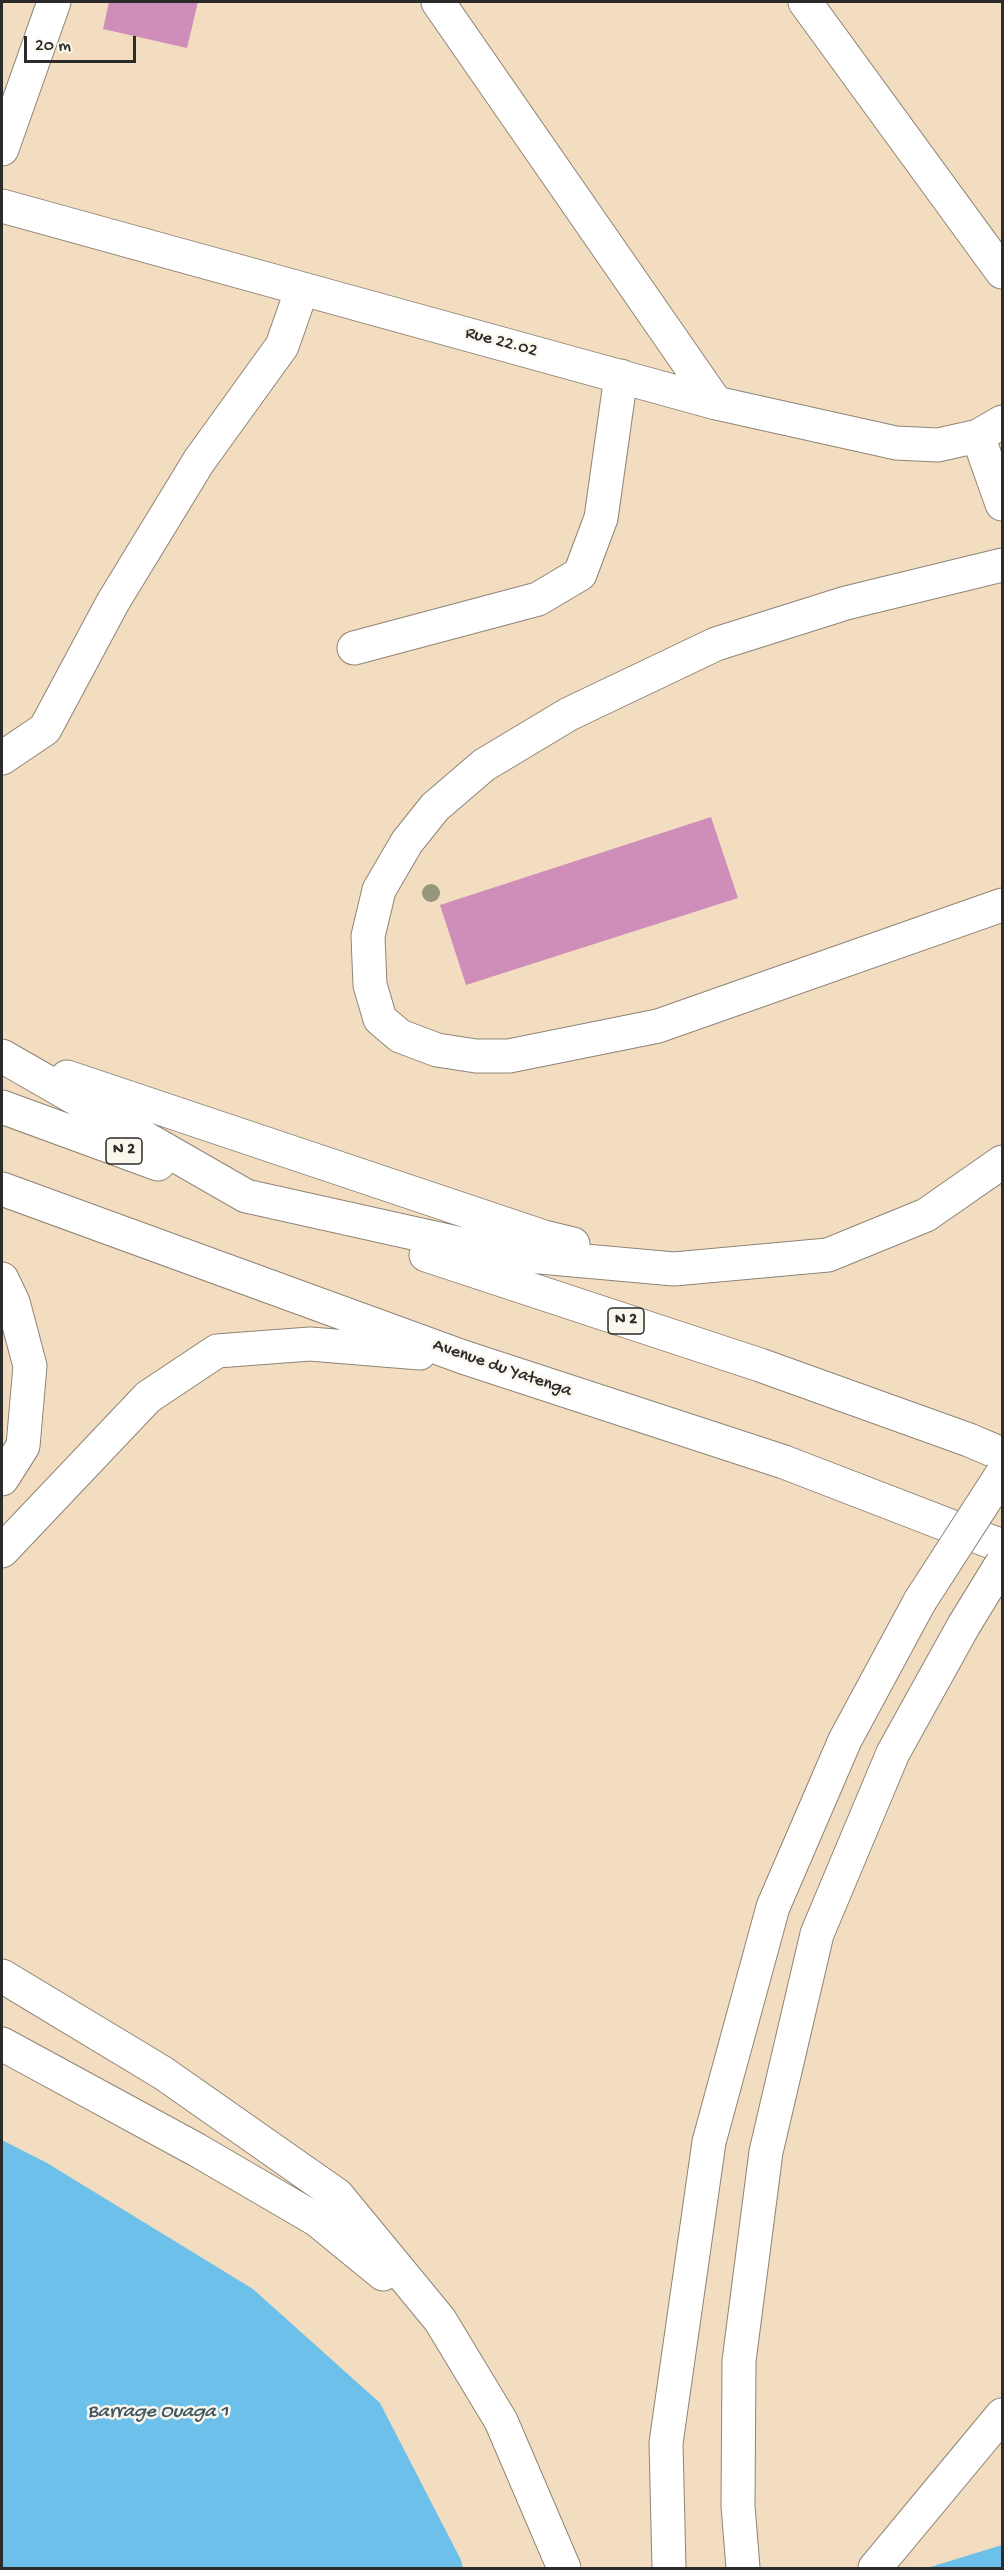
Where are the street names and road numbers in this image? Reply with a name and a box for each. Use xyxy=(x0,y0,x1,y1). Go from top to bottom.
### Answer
street label: Rue 22.02 xyxy=(463,323,539,363)
road number: N 2 xyxy=(106,1138,142,1164)
road number: N 2 xyxy=(608,1308,644,1334)
street label: Avenue du Yatenga xyxy=(430,1335,574,1403)

